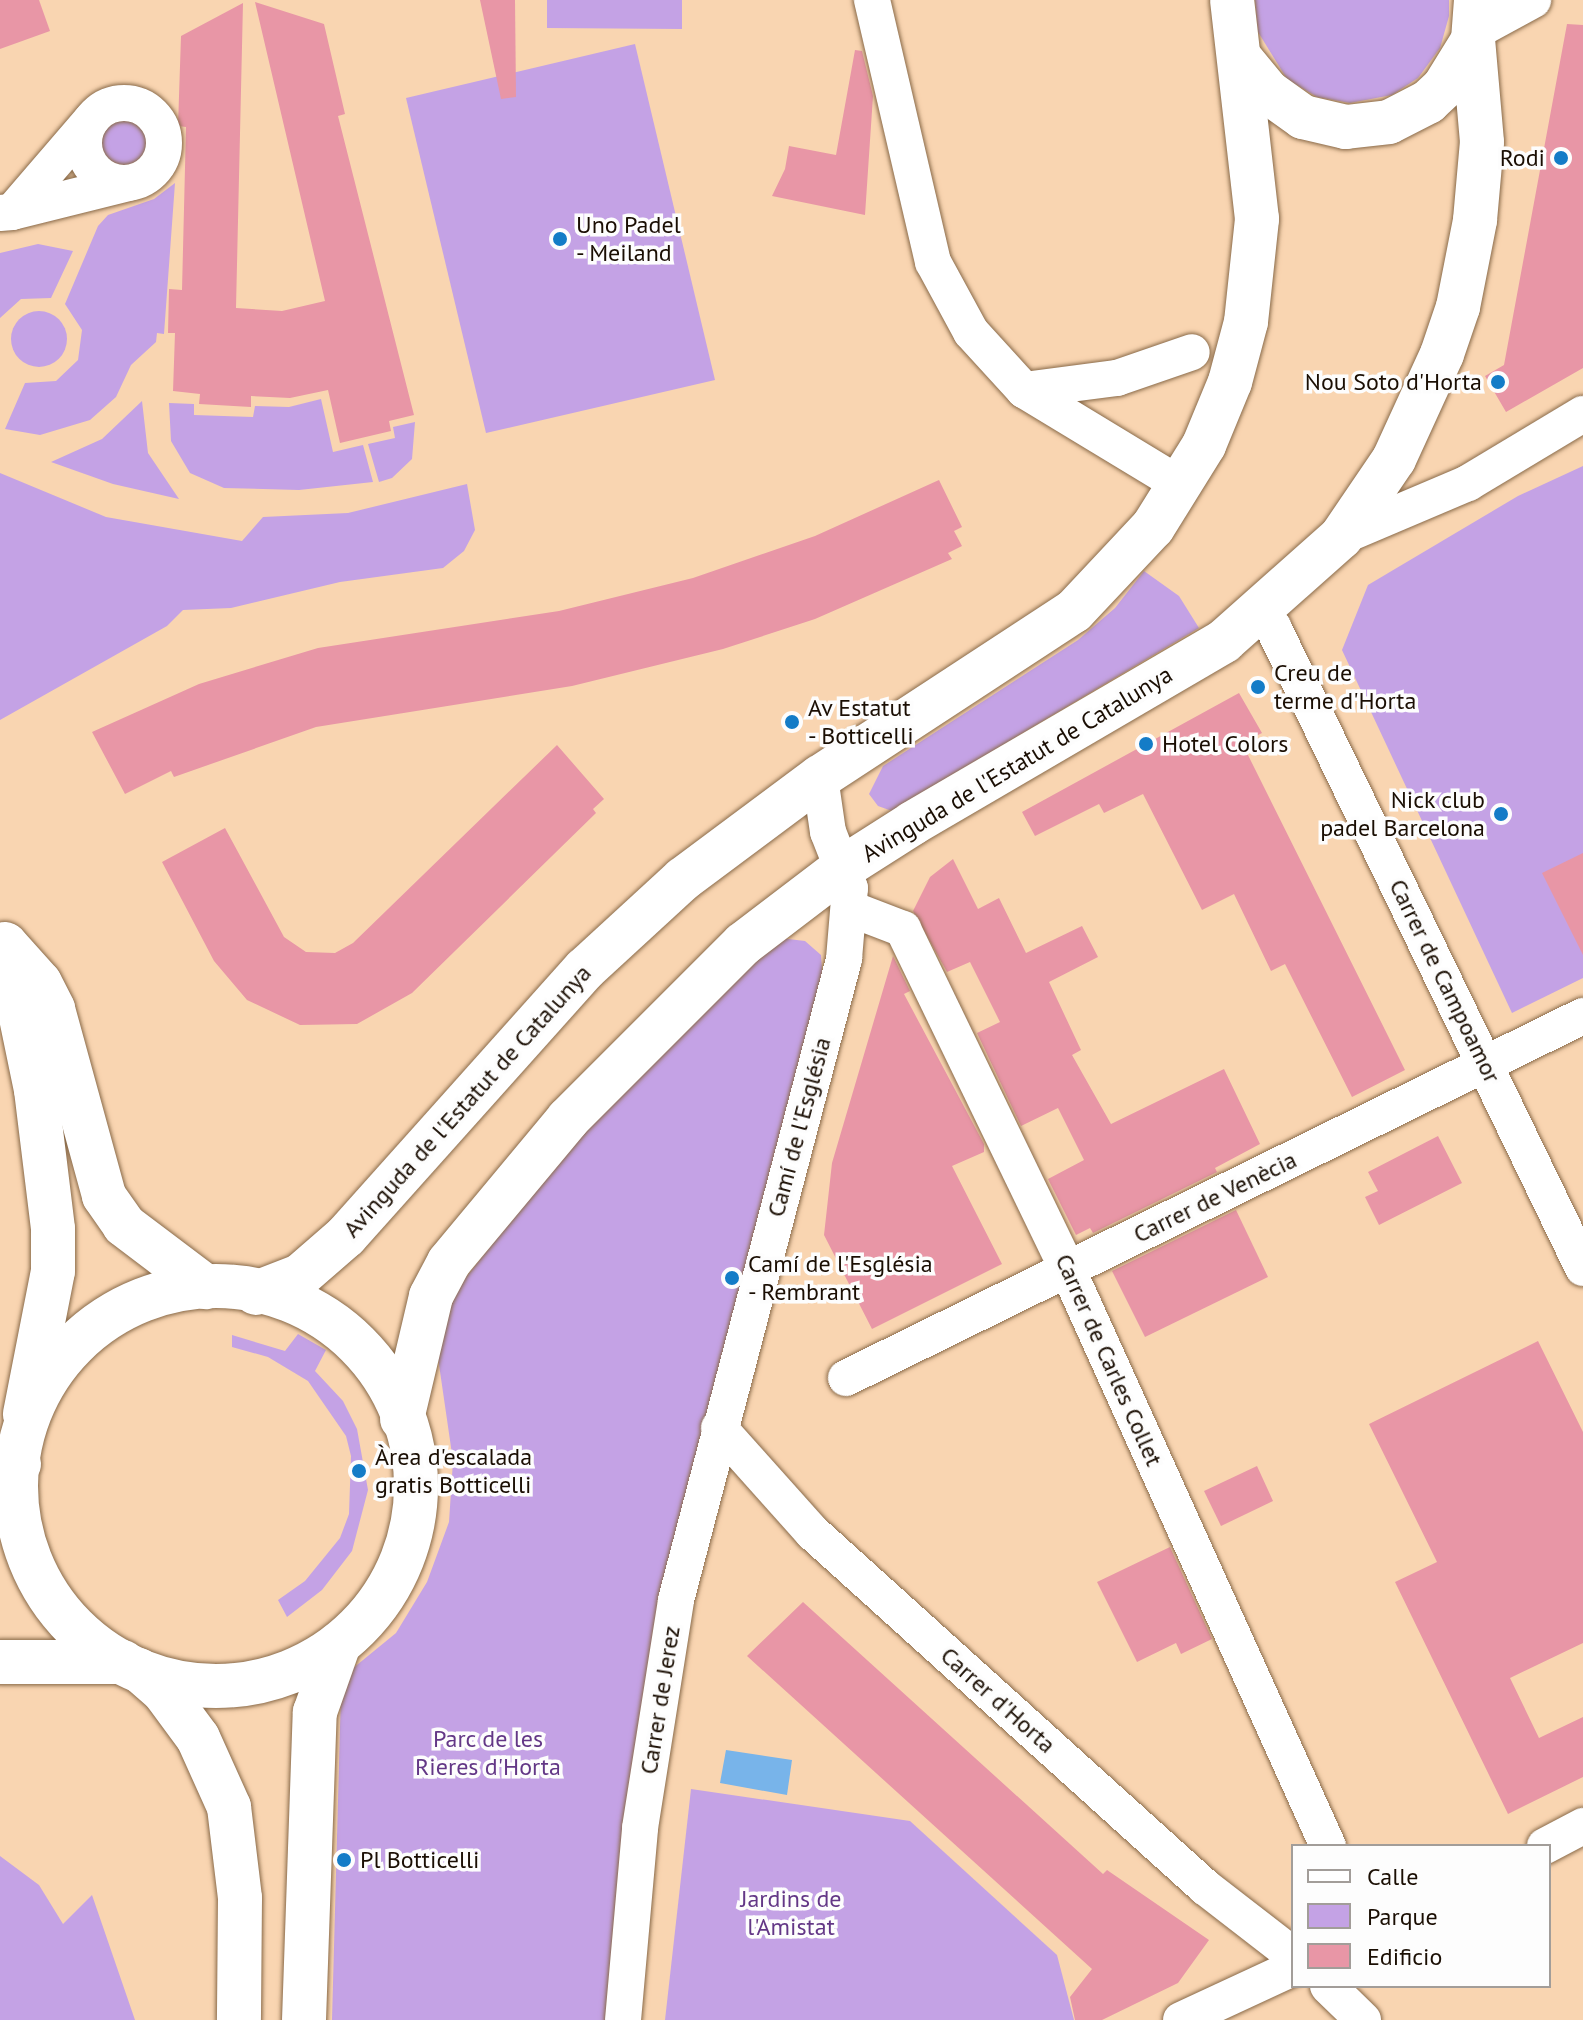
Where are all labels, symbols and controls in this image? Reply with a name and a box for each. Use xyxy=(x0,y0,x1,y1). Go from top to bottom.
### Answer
place label: Rodi xyxy=(1500,144,1545,172)
marker: Rodi xyxy=(1552,149,1570,167)
place label: Uno Padel - Meiland xyxy=(576,211,681,267)
marker: Uno Padel - Meiland xyxy=(551,230,569,248)
place label: Nou Soto d'Horta xyxy=(1305,368,1482,396)
marker: Nou Soto d'Horta xyxy=(1489,373,1507,391)
place label: Creu de terme d'Horta xyxy=(1274,659,1416,715)
street label: Avinguda de l'Estatut de Catalunya xyxy=(857,660,1177,868)
marker: Creu de terme d'Horta xyxy=(1249,678,1267,696)
place label: Av Estatut - Botticelli xyxy=(808,694,916,750)
marker: Av Estatut - Botticelli xyxy=(783,713,801,731)
place label: Hotel Colors xyxy=(1162,730,1288,758)
marker: Hotel Colors xyxy=(1137,735,1155,753)
place label: Nick club padel Barcelona xyxy=(1320,786,1485,842)
marker: Nick club padel Barcelona xyxy=(1492,805,1510,823)
street label: Carrer de Campoamor xyxy=(1383,875,1507,1087)
street label: Avinguda de l'Estatut de Catalunya xyxy=(337,959,597,1243)
street label: Camí de l'Església xyxy=(761,1034,837,1220)
street label: Carrer de Venècia xyxy=(1128,1145,1302,1249)
place label: Camí de l'Església - Rembrant xyxy=(748,1250,933,1306)
street label: Carrer de Carles Collet xyxy=(1049,1250,1169,1470)
marker: Camí de l'Església - Rembrant xyxy=(723,1269,741,1287)
place label: Àrea d'escalada gratis Botticelli xyxy=(375,1443,532,1499)
marker: Àrea d'escalada gratis Botticelli xyxy=(350,1462,368,1480)
street label: Carrer de Jerez xyxy=(634,1624,686,1776)
street label: Carrer d'Horta xyxy=(935,1641,1061,1759)
park label: Parc de les Rieres d'Horta xyxy=(415,1725,561,1781)
legend xyxy=(1291,1844,1551,1988)
place label: Pl Botticelli xyxy=(360,1846,479,1874)
marker: Pl Botticelli xyxy=(335,1851,353,1869)
text: Calle xyxy=(1367,1861,1418,1892)
park label: Jardins de l'Amistat xyxy=(740,1885,842,1941)
text: Parque xyxy=(1367,1901,1438,1932)
text: Edificio xyxy=(1367,1941,1442,1972)

